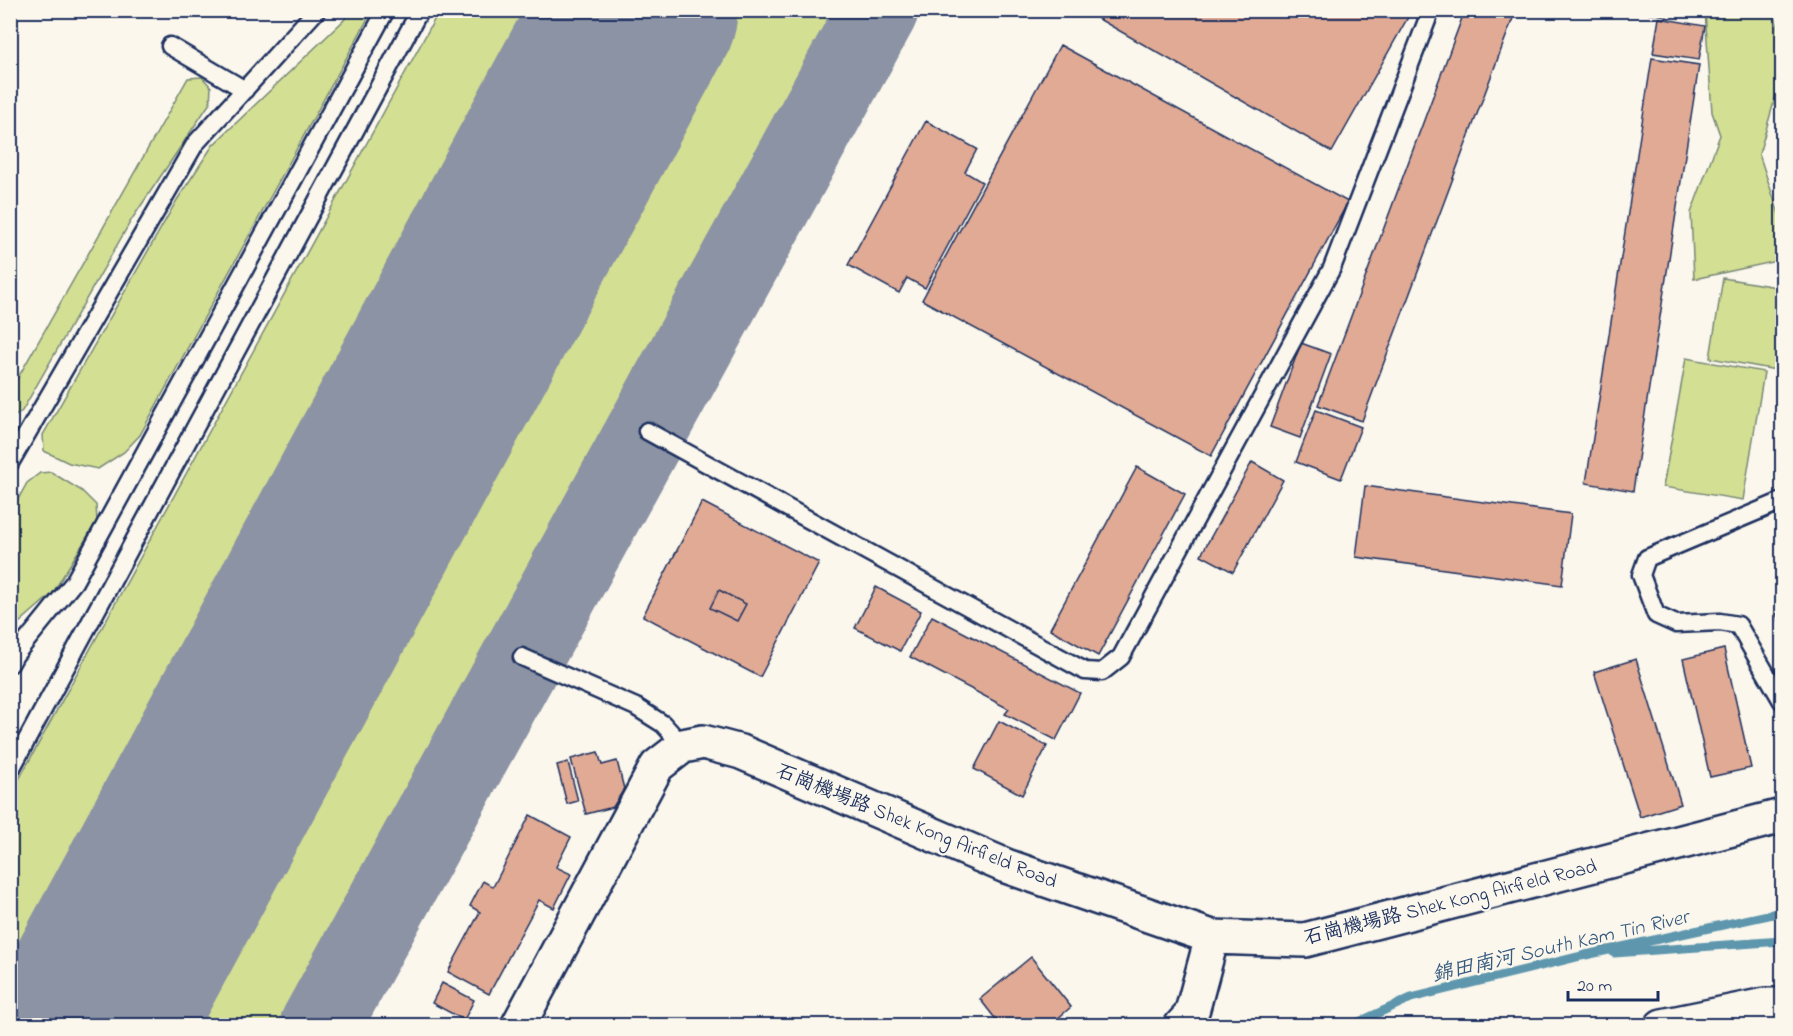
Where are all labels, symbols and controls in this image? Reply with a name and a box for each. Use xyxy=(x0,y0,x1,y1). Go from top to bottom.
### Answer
street label: 石崗機場路 Shek Kong Airfield Road xyxy=(771,757,1061,898)
street label: 石崗機場路 Shek Kong Airfield Road xyxy=(1301,853,1600,955)
water label: 錦田南河 South Kam Tin River xyxy=(1429,902,1694,991)
scale bar xyxy=(1568,964,1658,1002)
text: 20 m xyxy=(1577,974,1612,1000)

